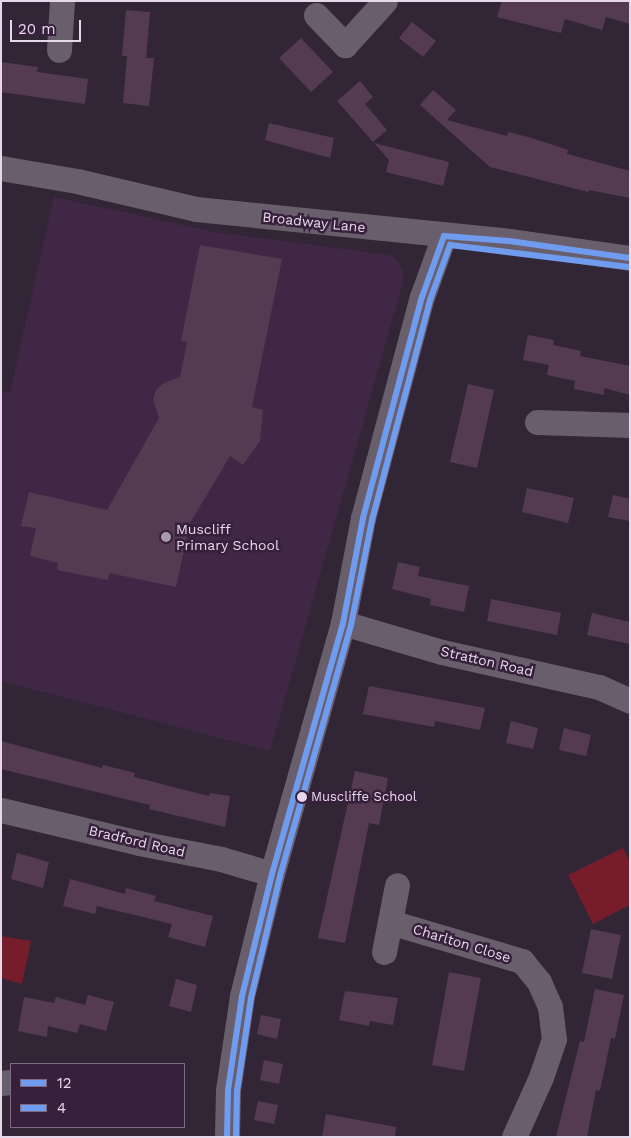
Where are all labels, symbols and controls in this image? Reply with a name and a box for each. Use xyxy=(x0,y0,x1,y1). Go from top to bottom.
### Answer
scale bar xyxy=(12,10,84,42)
text: 20 m xyxy=(18,20,56,38)
street label: Broadway Lane xyxy=(261,208,367,236)
place label: Muscliff Primary School xyxy=(176,521,280,554)
marker: Muscliff Primary School xyxy=(160,531,172,543)
street label: Stratton Road xyxy=(439,642,535,680)
place label: Muscliffe School xyxy=(311,789,417,805)
marker: Muscliffe School xyxy=(297,792,307,802)
street label: Bradford Road xyxy=(87,822,187,860)
street label: Charlton Close xyxy=(411,920,513,966)
legend xyxy=(10,1063,185,1128)
text: 12 xyxy=(57,1074,72,1092)
text: 4 xyxy=(57,1099,66,1117)

